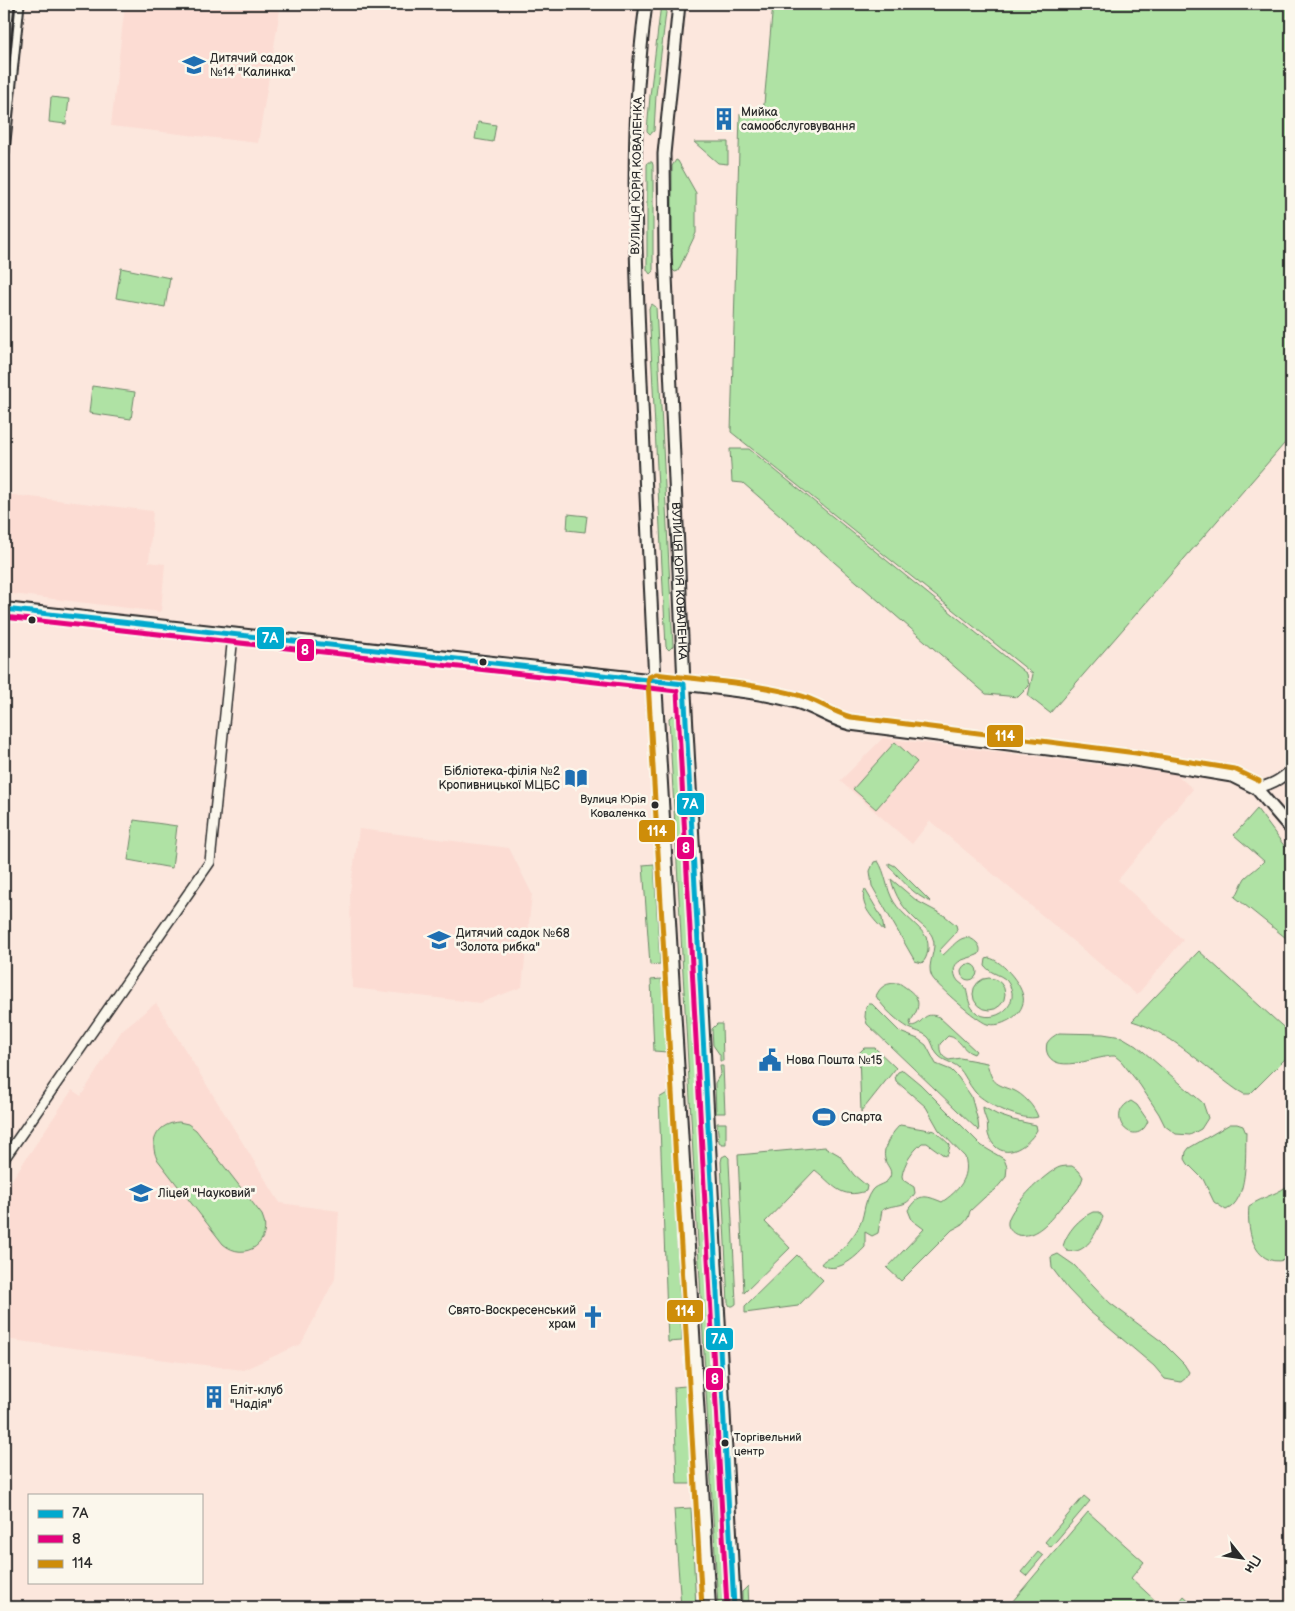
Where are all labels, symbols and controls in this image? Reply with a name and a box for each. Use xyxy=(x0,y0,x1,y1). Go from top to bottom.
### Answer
place label: Дитячий садок №14 "Калинка" xyxy=(210,51,295,80)
school or university icon: Дитячий садок №14 "Калинка" xyxy=(181,52,207,78)
street label: ВУЛИЦЯ ЮРІЯ КОВАЛЕНКА xyxy=(628,96,646,255)
place label: Мийка самообслуговування xyxy=(741,105,856,134)
building icon: Мийка самообслуговування xyxy=(711,106,737,132)
street label: ВУЛИЦЯ ЮРІЯ КОВАЛЕНКА xyxy=(668,502,690,661)
unlabelled marker xyxy=(27,615,37,625)
line badge: 7А xyxy=(256,626,285,650)
text: 7А xyxy=(262,630,278,647)
line badge: 8 xyxy=(296,638,315,662)
text: 8 xyxy=(301,642,309,659)
unlabelled marker xyxy=(478,657,488,667)
line badge: 114 xyxy=(986,724,1024,748)
text: 114 xyxy=(995,728,1016,745)
place label: Бібліотека-філія №2 Кропивницької МЦБС xyxy=(439,764,560,793)
library icon: Бібліотека-філія №2 Кропивницької МЦБС xyxy=(563,765,589,791)
line badge: 7А xyxy=(676,792,705,816)
place label: Вулиця Юрія Коваленка xyxy=(580,793,646,820)
text: 7А xyxy=(682,796,698,813)
marker: Вулиця Юрія Коваленка xyxy=(650,800,660,810)
line badge: 114 xyxy=(638,819,676,843)
text: 114 xyxy=(647,823,668,840)
line badge: 8 xyxy=(676,836,695,860)
text: 8 xyxy=(682,840,690,857)
place label: Дитячий садок №68 "Золота рибка" xyxy=(456,926,570,955)
school or university icon: Дитячий садок №68 "Золота рибка" xyxy=(426,927,452,953)
public building icon: Нова Пошта №15 xyxy=(757,1047,783,1073)
place label: Нова Пошта №15 xyxy=(786,1053,882,1068)
sports icon: Спарта xyxy=(811,1104,837,1130)
place label: Спарта xyxy=(841,1110,882,1125)
school or university icon: Ліцей "Науковий" xyxy=(128,1180,154,1206)
place label: Ліцей "Науковий" xyxy=(157,1186,255,1201)
line badge: 114 xyxy=(666,1299,704,1323)
place label: Свято-Воскресенський храм xyxy=(448,1303,576,1332)
text: 114 xyxy=(675,1303,696,1320)
church icon: Свято-Воскресенський храм xyxy=(580,1304,606,1330)
line badge: 7А xyxy=(705,1327,734,1351)
text: 7А xyxy=(711,1331,727,1348)
line badge: 8 xyxy=(705,1367,724,1391)
text: 8 xyxy=(711,1371,719,1388)
place label: Еліт-клуб "Надія" xyxy=(230,1383,283,1412)
building icon: Еліт-клуб "Надія" xyxy=(201,1384,227,1410)
place label: Торгівельний центр xyxy=(734,1431,802,1458)
marker: Торгівельний центр xyxy=(720,1438,730,1448)
legend xyxy=(28,1494,202,1584)
text: 7А xyxy=(72,1504,89,1523)
text: 8 xyxy=(72,1530,81,1549)
north arrow xyxy=(1218,1534,1268,1584)
text: Пн xyxy=(1241,1552,1265,1577)
text: 114 xyxy=(72,1554,93,1573)

